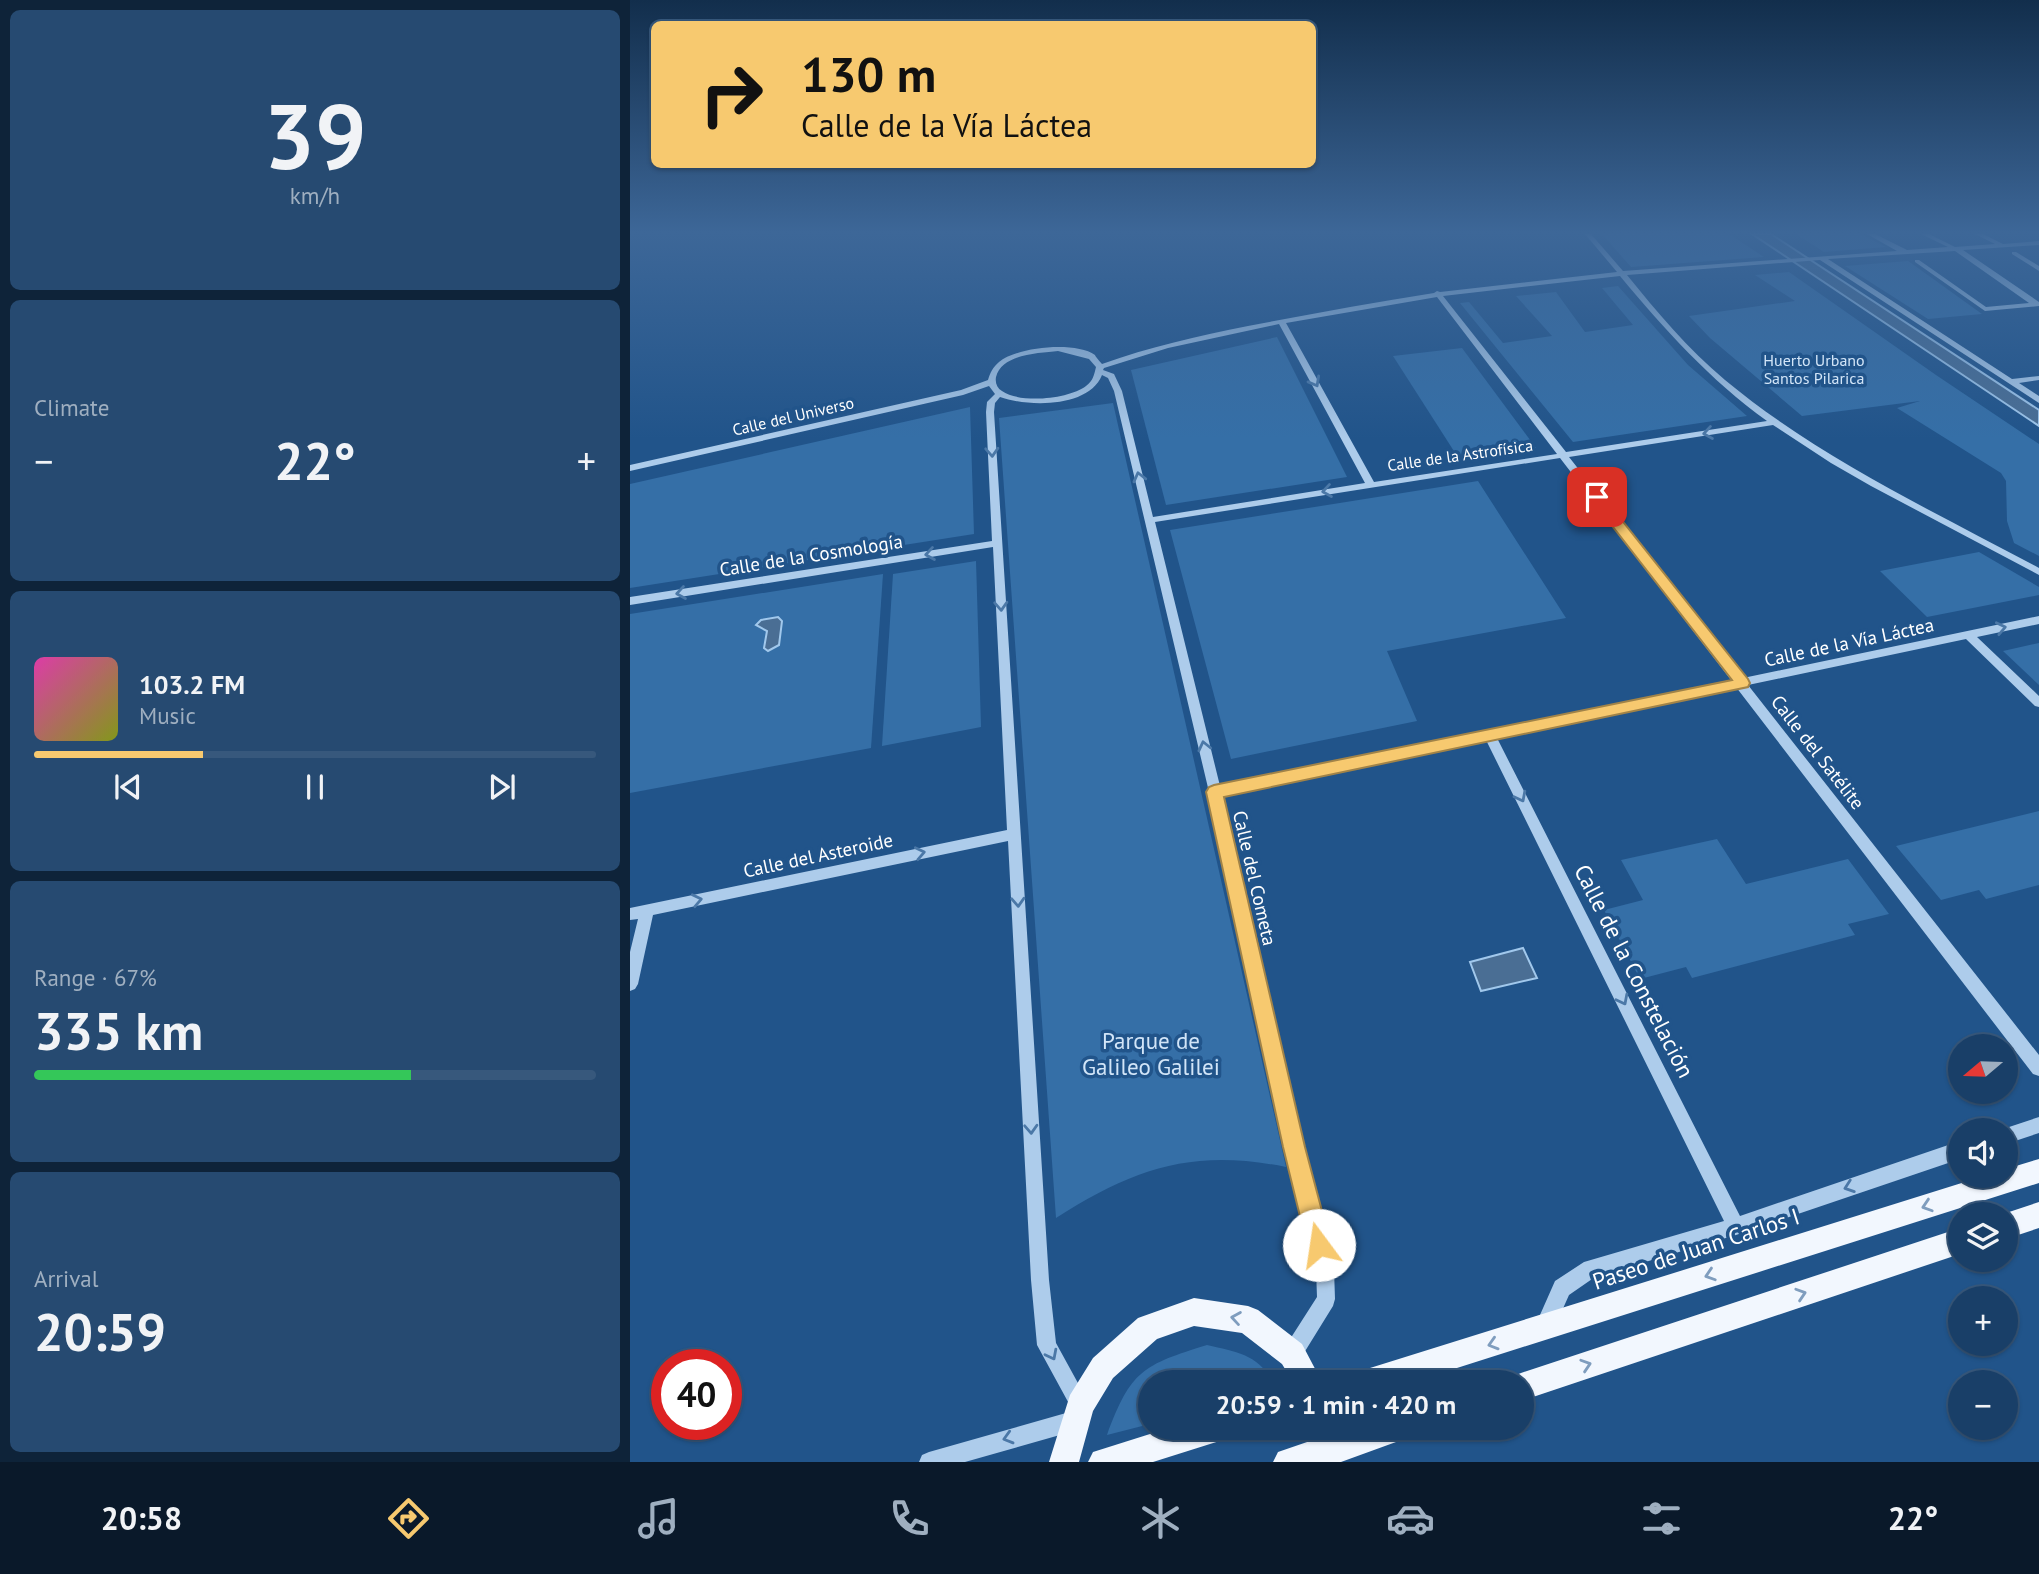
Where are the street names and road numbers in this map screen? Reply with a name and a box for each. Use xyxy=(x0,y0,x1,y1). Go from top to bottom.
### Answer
street label: Calle del Universo xyxy=(730,392,856,440)
street label: Calle de la Astrofísica xyxy=(1386,435,1534,475)
street label: Calle de la Cosmología xyxy=(718,529,904,581)
street label: Calle de la Vía Láctea xyxy=(1762,612,1936,672)
street label: Calle del Satélite xyxy=(1766,690,1870,814)
street label: Calle del Cometa xyxy=(1228,808,1282,948)
street label: Calle del Asteroide xyxy=(741,827,895,883)
street label: Calle de la Constelación xyxy=(1568,859,1701,1082)
street label: Paseo de Juan Carlos I xyxy=(1589,1201,1803,1296)

